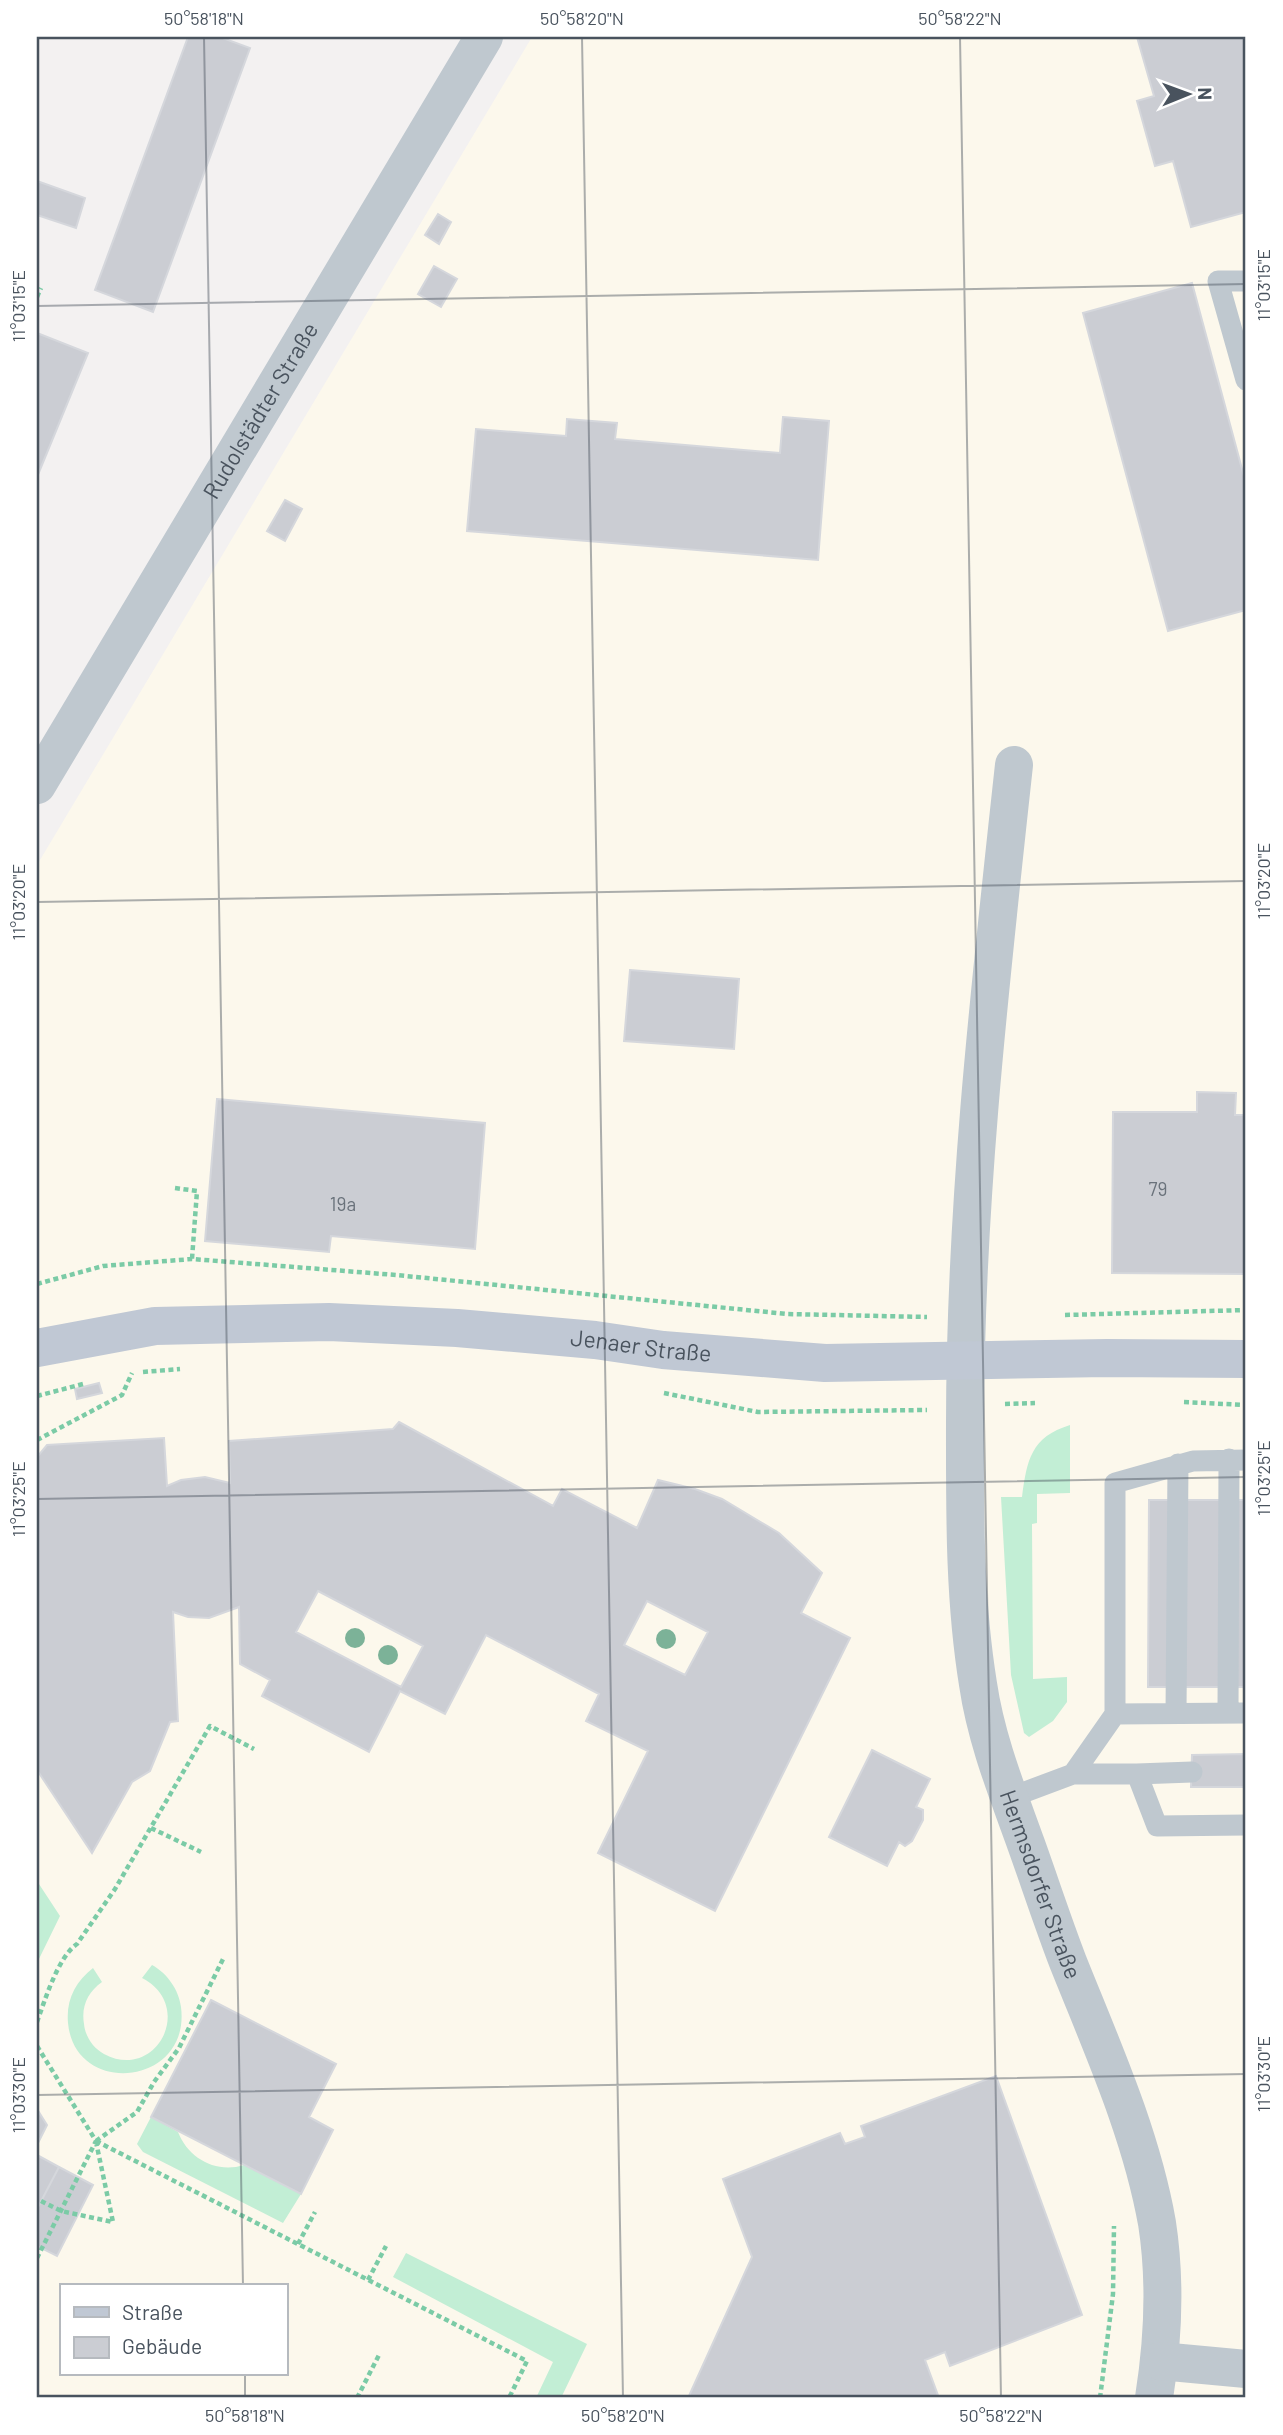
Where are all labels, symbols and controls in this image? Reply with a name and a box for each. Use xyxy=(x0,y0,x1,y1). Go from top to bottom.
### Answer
text: 50°58'18"N xyxy=(164,7,244,29)
text: 50°58'20"N xyxy=(540,7,624,29)
text: 50°58'22"N xyxy=(918,7,1002,29)
north arrow xyxy=(1154,60,1224,130)
text: N xyxy=(1194,87,1217,100)
text: 11°03'15"E xyxy=(1252,249,1274,321)
text: 11°03'15"E xyxy=(7,270,29,342)
street label: Rudolstädter Straße xyxy=(196,317,323,504)
text: 11°03'20"E xyxy=(1252,843,1274,919)
text: 11°03'20"E xyxy=(7,864,29,940)
house number: 79 xyxy=(1149,1177,1167,1200)
house number: 19a xyxy=(330,1192,356,1215)
street label: Jenaer Straße xyxy=(569,1323,713,1367)
text: 11°03'25"E xyxy=(1252,1440,1274,1516)
text: 11°03'25"E xyxy=(7,1461,29,1537)
street label: Hermsdorfer Straße xyxy=(994,1786,1088,1983)
text: 11°03'30"E xyxy=(1252,2036,1274,2112)
text: 11°03'30"E xyxy=(7,2057,29,2133)
legend xyxy=(60,2284,287,2376)
text: Straße xyxy=(122,2299,183,2324)
text: Gebäude xyxy=(122,2333,202,2358)
text: 50°58'18"N xyxy=(205,2404,285,2426)
text: 50°58'20"N xyxy=(581,2404,665,2426)
text: 50°58'22"N xyxy=(959,2404,1043,2426)

